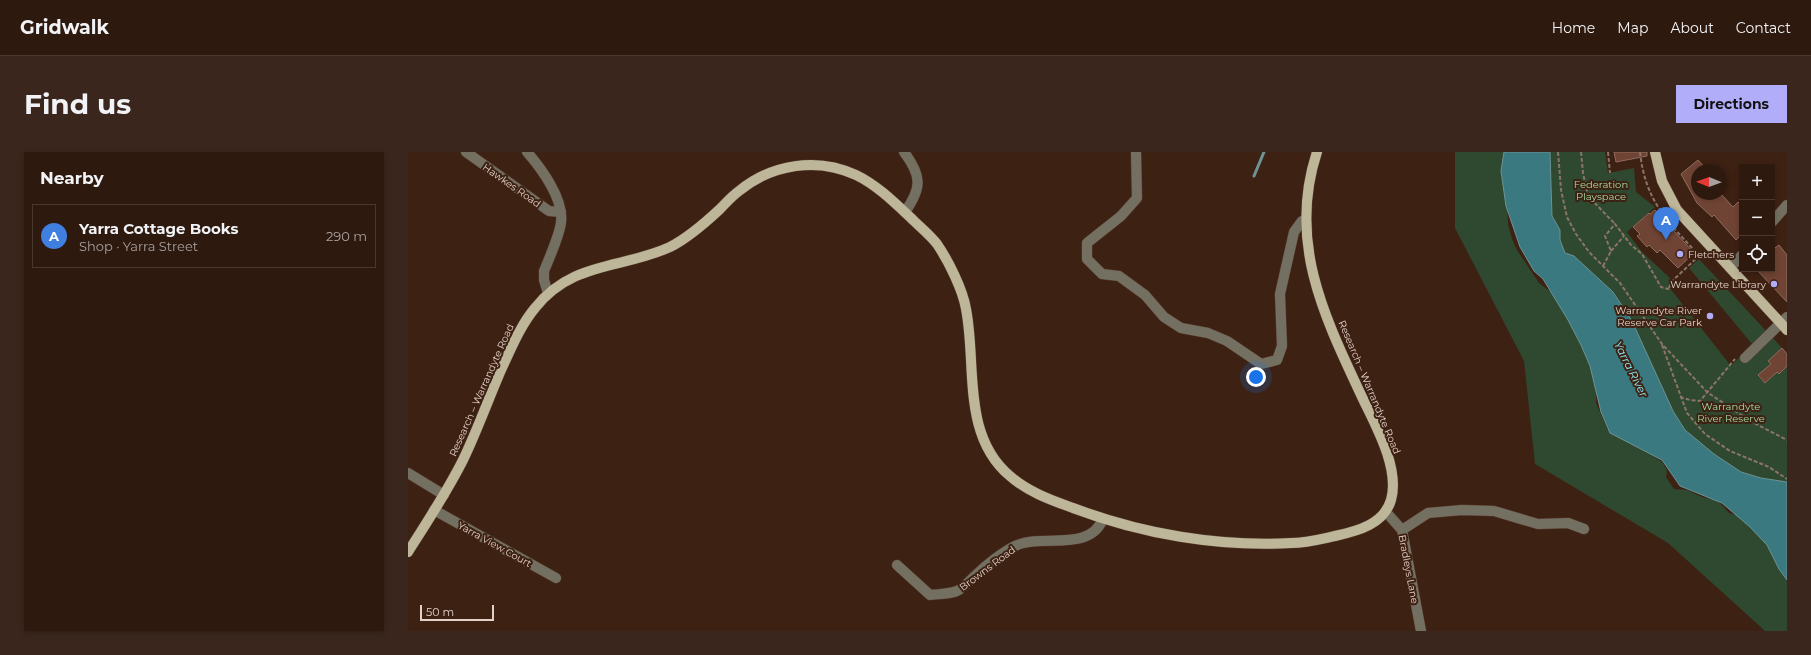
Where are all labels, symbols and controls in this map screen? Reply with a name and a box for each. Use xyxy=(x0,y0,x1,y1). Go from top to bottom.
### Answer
text: Gridwalk xyxy=(20,16,109,39)
text: Home xyxy=(1552,19,1595,37)
text: Map xyxy=(1617,19,1648,37)
text: About xyxy=(1670,19,1714,37)
text: Contact xyxy=(1736,19,1791,37)
button: Directions xyxy=(1676,85,1787,123)
text: Find us xyxy=(24,87,131,121)
street label: Hawkes Road xyxy=(480,161,543,210)
north arrow xyxy=(1691,164,1727,200)
map controls xyxy=(1739,164,1775,272)
button: + xyxy=(1739,164,1775,200)
text: Nearby xyxy=(40,168,104,188)
park label: Federation Playspace xyxy=(1574,178,1628,203)
button: − xyxy=(1739,200,1775,236)
pin: A xyxy=(1653,207,1679,240)
text: Yarra Cottage Books xyxy=(79,219,238,238)
text: A xyxy=(49,228,59,244)
text: 290 m xyxy=(326,228,367,244)
button: locate xyxy=(1739,236,1775,272)
text: Shop · Yarra Street xyxy=(79,238,198,254)
place label: Fletchers xyxy=(1688,248,1734,261)
marker: Fletchers xyxy=(1675,249,1685,259)
place label: Warrandyte Library xyxy=(1670,278,1767,291)
marker: Warrandyte Library xyxy=(1769,279,1779,289)
place label: Warrandyte River Reserve Car Park xyxy=(1615,304,1702,329)
marker: Warrandyte River Reserve Car Park xyxy=(1705,311,1715,321)
street label: Research – Warrandyte Road xyxy=(1335,318,1404,456)
street label: Research – Warrandyte Road xyxy=(446,322,517,459)
water label: Yarra River xyxy=(1611,339,1651,400)
your location xyxy=(1246,367,1266,387)
park label: Warrandyte River Reserve xyxy=(1697,400,1765,425)
street label: Yarra View Court xyxy=(455,519,534,570)
street label: Bradleys Lane xyxy=(1395,534,1422,605)
street label: Browns Road xyxy=(957,543,1018,594)
scale bar xyxy=(420,603,494,622)
text: 50 m xyxy=(426,605,454,619)

